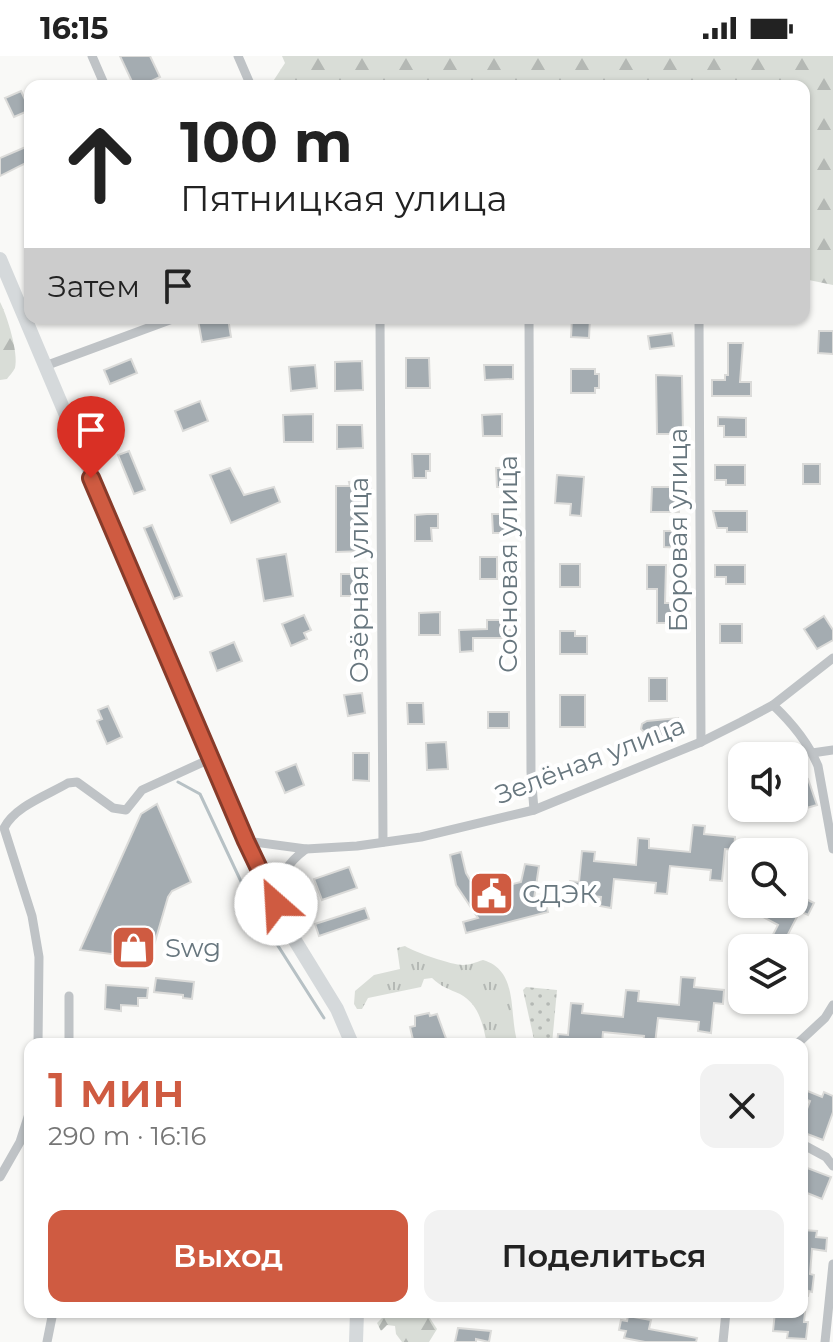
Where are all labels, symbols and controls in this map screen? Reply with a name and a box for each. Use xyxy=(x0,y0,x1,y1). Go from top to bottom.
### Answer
text: 16:15 xyxy=(40,10,108,47)
text: 100 m xyxy=(180,108,353,176)
icon: ahead xyxy=(48,112,152,216)
text: Пятницкая улица xyxy=(180,176,507,220)
icon: arrive xyxy=(156,264,200,308)
text: Затем xyxy=(48,268,140,305)
pin xyxy=(57,396,125,478)
icon: arrive xyxy=(69,408,113,452)
street label: Боровая улица xyxy=(662,428,694,632)
street label: Сосновая улица xyxy=(492,455,524,673)
street label: Озёрная улица xyxy=(343,477,375,683)
street label: Зелёная улица xyxy=(490,709,690,811)
map controls xyxy=(728,742,808,1014)
button: sound xyxy=(728,742,808,822)
button: search xyxy=(728,838,808,918)
position arrow xyxy=(234,862,318,946)
public building icon: СДЭК xyxy=(467,870,515,918)
place label: СДЭК xyxy=(522,878,597,910)
shop icon: Swg xyxy=(110,924,158,972)
place label: Swg xyxy=(165,932,221,964)
button: layers xyxy=(728,934,808,1014)
text: 1 мин xyxy=(48,1061,185,1119)
button: close xyxy=(700,1064,784,1148)
text: 290 m · 16:16 xyxy=(48,1120,206,1152)
button: Выход xyxy=(48,1210,408,1302)
button: Поделиться xyxy=(424,1210,784,1302)

